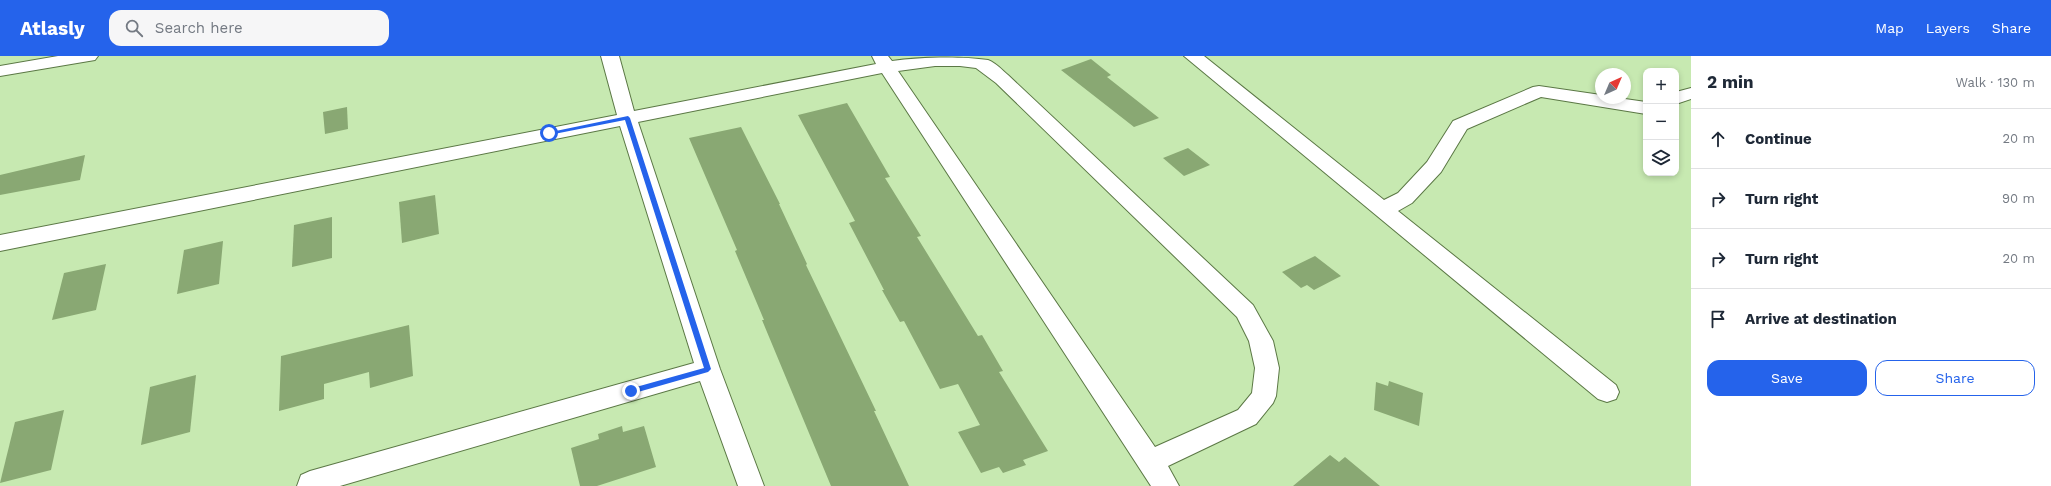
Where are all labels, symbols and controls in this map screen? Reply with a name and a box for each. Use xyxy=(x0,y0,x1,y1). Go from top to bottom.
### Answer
search box xyxy=(109,10,389,46)
text: Atlasly xyxy=(20,17,85,40)
icon: search xyxy=(123,17,145,39)
text: Search here xyxy=(155,19,243,37)
text: Map xyxy=(1875,20,1904,36)
text: Layers xyxy=(1926,20,1970,36)
text: Share xyxy=(1992,20,2031,36)
north arrow xyxy=(1595,68,1631,104)
map controls xyxy=(1643,68,1679,176)
button: + xyxy=(1643,68,1679,104)
text: 2 min xyxy=(1707,72,1753,92)
text: Walk · 130 m xyxy=(1956,75,2035,90)
button: − xyxy=(1643,104,1679,140)
route start xyxy=(540,124,558,142)
icon: ahead xyxy=(1707,128,1729,150)
text: Continue xyxy=(1745,130,1812,148)
text: 20 m xyxy=(2003,131,2035,146)
button: layers xyxy=(1643,140,1679,176)
icon: right xyxy=(1707,188,1729,210)
text: Turn right xyxy=(1745,190,1818,208)
text: 90 m xyxy=(2002,191,2035,206)
icon: right xyxy=(1707,248,1729,270)
text: Turn right xyxy=(1745,250,1818,268)
text: 20 m xyxy=(2003,251,2035,266)
icon: arrive xyxy=(1707,308,1729,330)
text: Arrive at destination xyxy=(1745,310,1897,328)
button: Save xyxy=(1707,360,1867,396)
button: Share xyxy=(1875,360,2035,396)
route end xyxy=(622,382,640,400)

